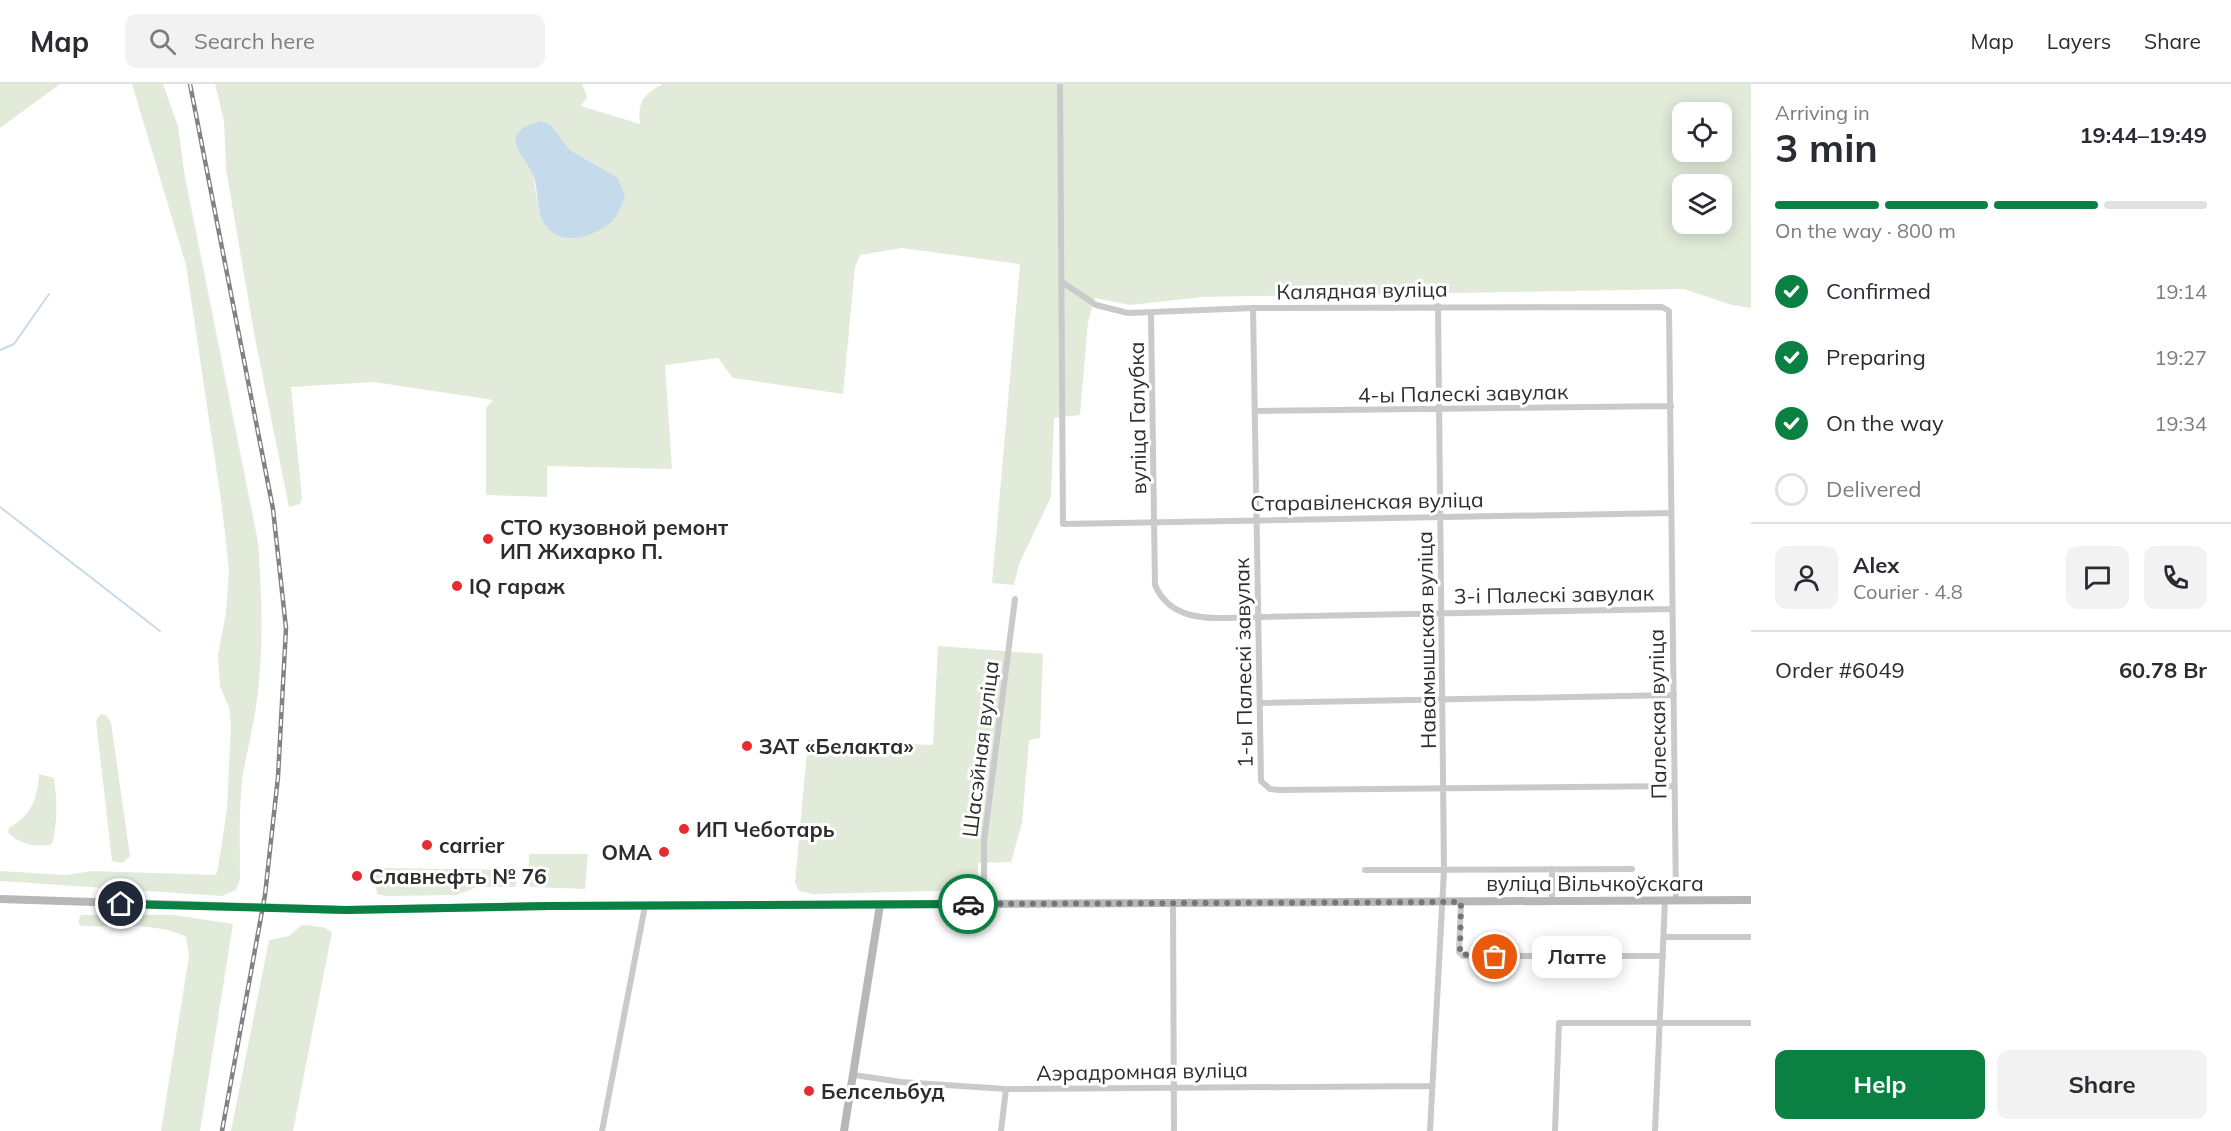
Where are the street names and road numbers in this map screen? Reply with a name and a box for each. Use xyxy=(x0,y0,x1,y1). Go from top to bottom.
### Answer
street label: Калядная вуліца xyxy=(1276,276,1448,304)
street label: вуліца Галубка xyxy=(1123,341,1151,495)
street label: 4-ы Палескі завулак xyxy=(1358,378,1569,408)
street label: Старавіленская вуліца xyxy=(1250,486,1484,516)
street label: Навамышская вуліца xyxy=(1411,531,1441,749)
street label: 1-ы Палескі завулак xyxy=(1228,557,1258,768)
street label: 3-і Палескі завулак xyxy=(1454,579,1655,609)
street label: Палеская вуліца xyxy=(1643,629,1671,799)
street label: Шасэйная вуліца xyxy=(956,659,1004,839)
street label: вуліца Вільчкоўскага xyxy=(1486,870,1704,896)
street label: Аэрадромная вуліца xyxy=(1036,1056,1248,1086)

